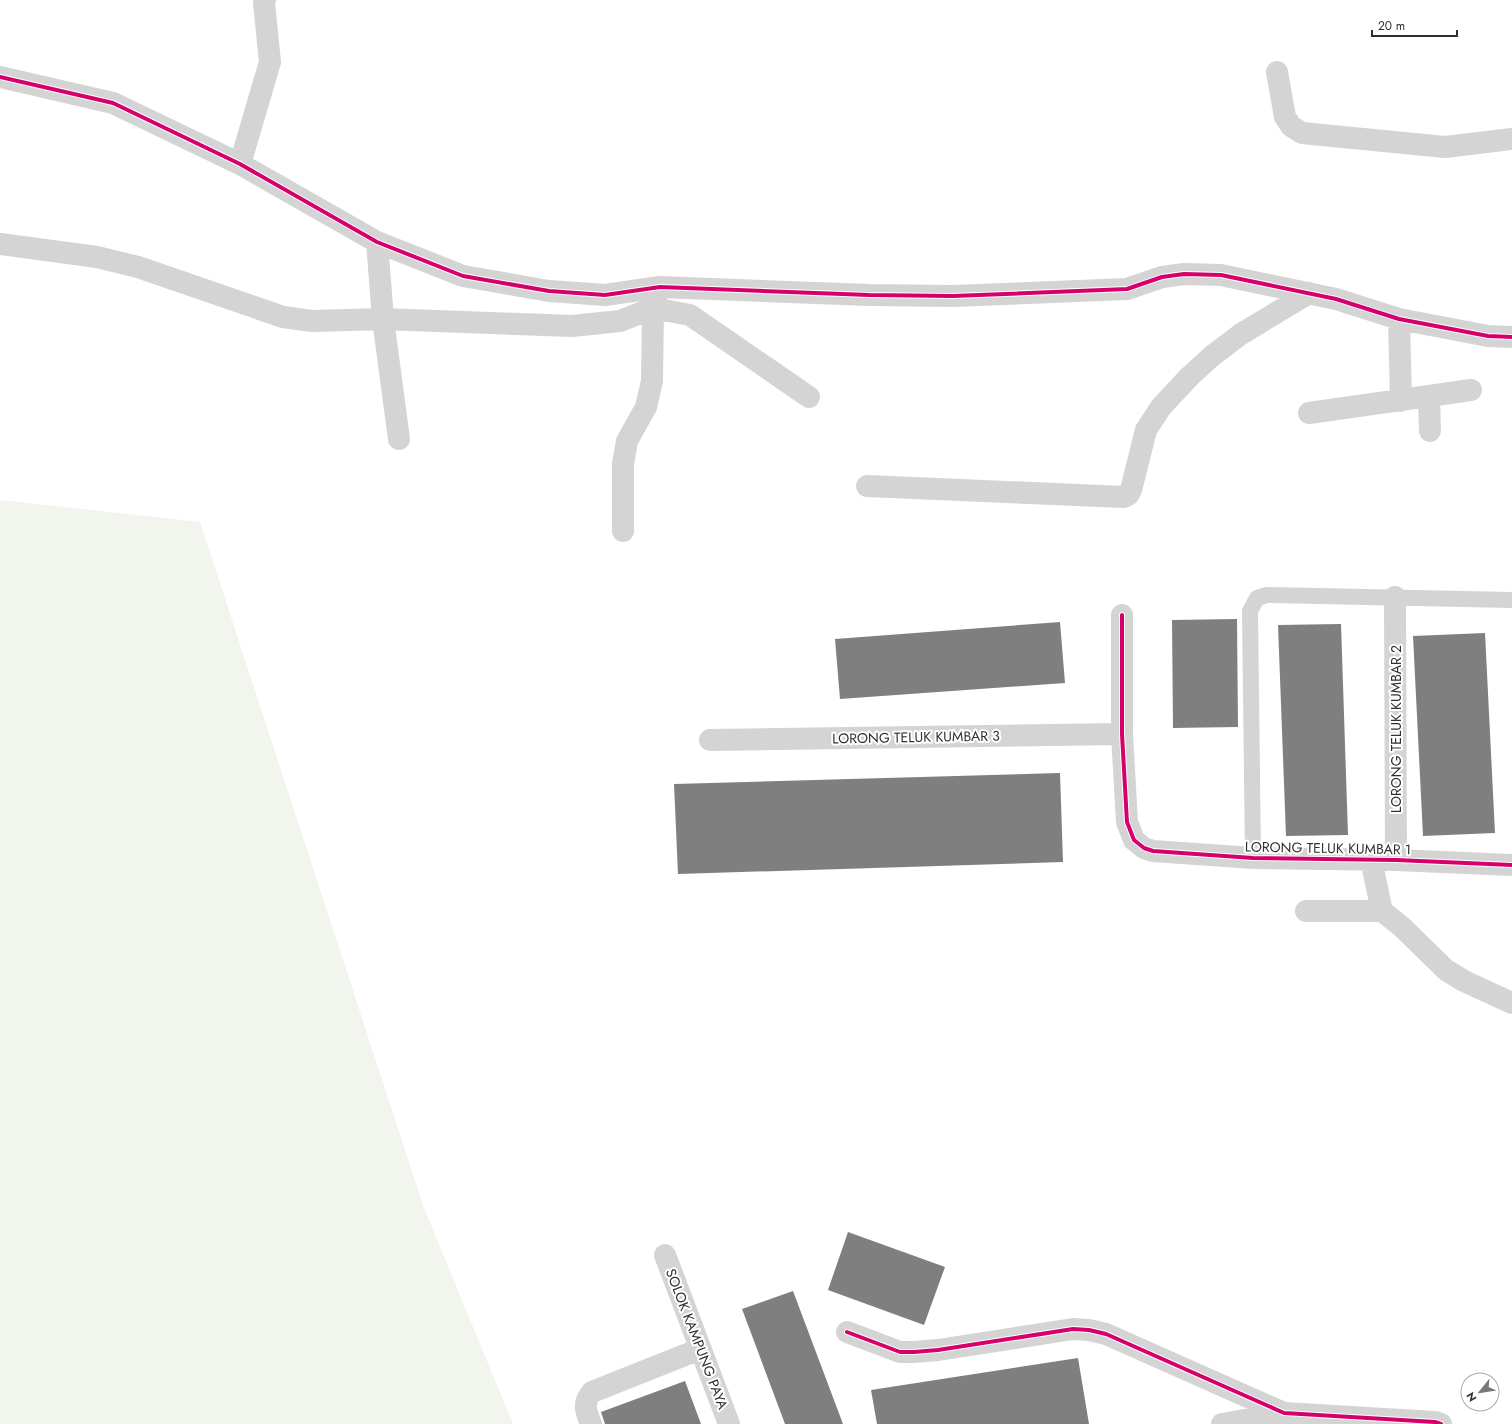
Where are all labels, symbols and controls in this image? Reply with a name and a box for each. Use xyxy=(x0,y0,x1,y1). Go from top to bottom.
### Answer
scale bar xyxy=(1372,12,1457,38)
text: 20 m xyxy=(1378,17,1405,35)
street label: LORONG TELUK KUMBAR 2 xyxy=(1386,645,1406,813)
street label: LORONG TELUK KUMBAR 3 xyxy=(832,726,1000,748)
street label: LORONG TELUK KUMBAR 1 xyxy=(1245,837,1411,859)
street label: SOLOK KAMPUNG PAYA xyxy=(661,1266,733,1413)
north arrow xyxy=(1460,1372,1500,1412)
text: N xyxy=(1462,1389,1480,1405)

